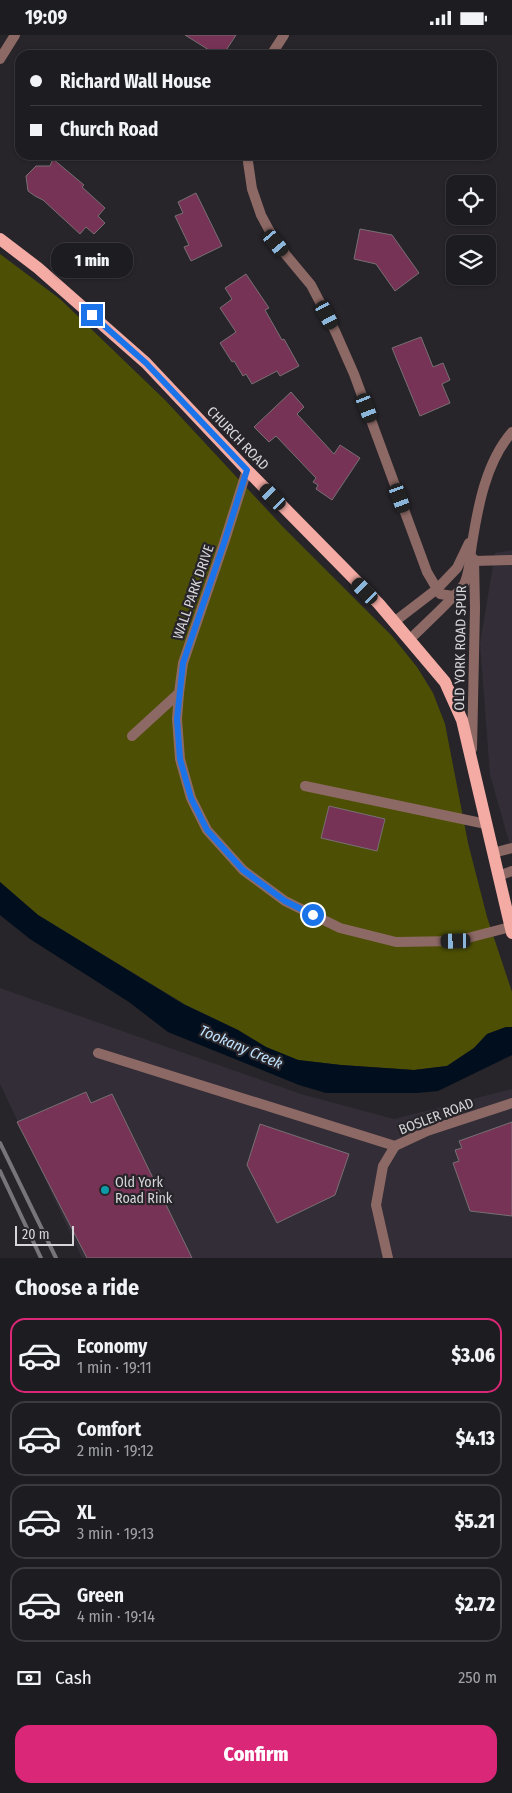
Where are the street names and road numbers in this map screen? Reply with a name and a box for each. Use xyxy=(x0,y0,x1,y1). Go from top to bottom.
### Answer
street label: CHURCH ROAD xyxy=(203,403,272,474)
street label: WALL PARK DRIVE xyxy=(169,542,218,642)
street label: OLD YORK ROAD SPUR xyxy=(451,585,470,711)
street label: BOSLER ROAD xyxy=(396,1094,476,1139)

